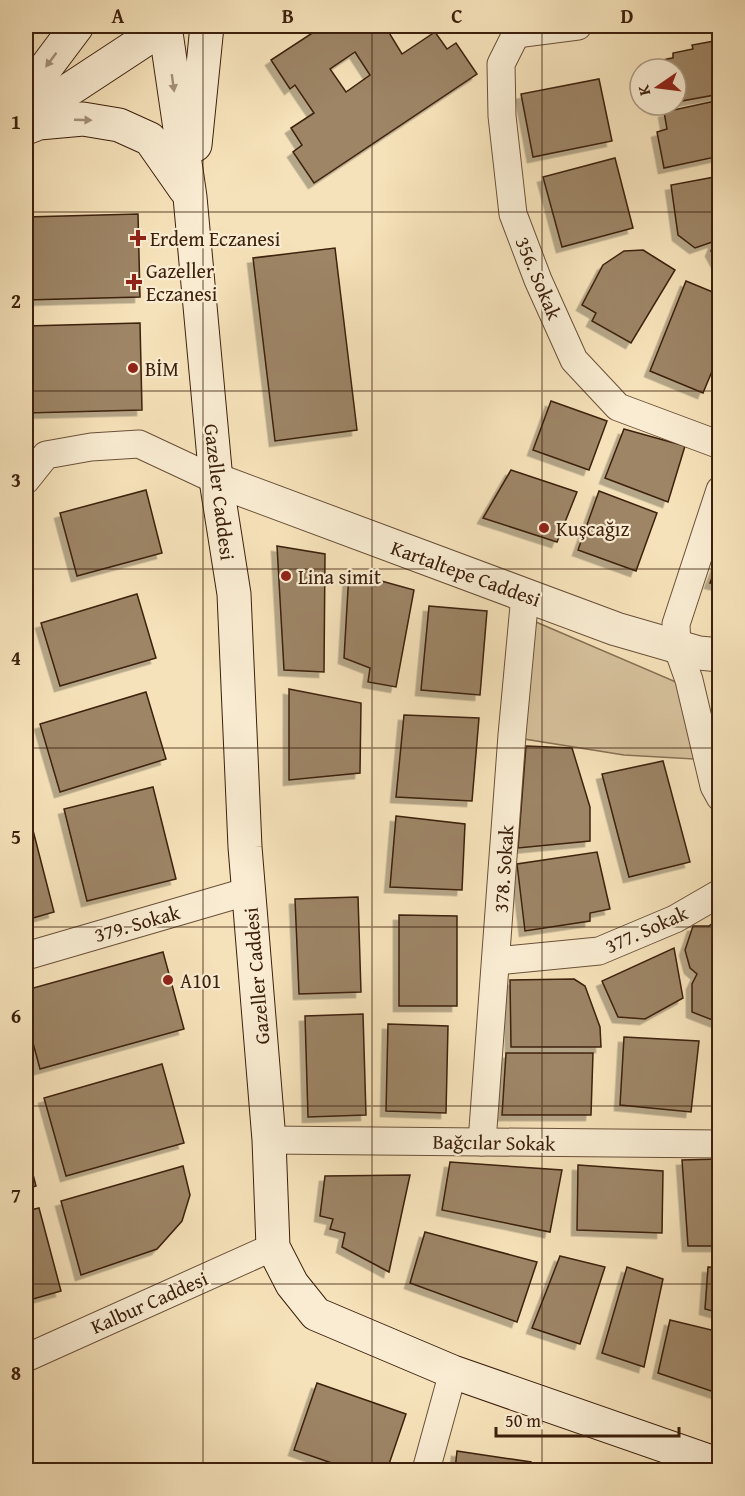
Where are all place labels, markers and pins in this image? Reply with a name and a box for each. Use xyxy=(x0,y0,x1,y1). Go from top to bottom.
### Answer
place label: Erdem Eczanesi xyxy=(150,224,281,253)
marker: Erdem Eczanesi xyxy=(131,231,145,245)
place label: Gazeller Eczanesi xyxy=(146,256,218,308)
marker: Gazeller Eczanesi xyxy=(127,275,141,289)
place label: BİM xyxy=(145,354,179,383)
marker: BİM xyxy=(126,361,140,375)
place label: Kuşcağız xyxy=(556,514,629,543)
marker: Kuşcağız xyxy=(537,521,551,535)
place label: Lina simit xyxy=(298,562,381,591)
marker: Lina simit xyxy=(279,569,293,583)
place label: A101 xyxy=(180,966,221,995)
marker: A101 xyxy=(161,973,175,987)

